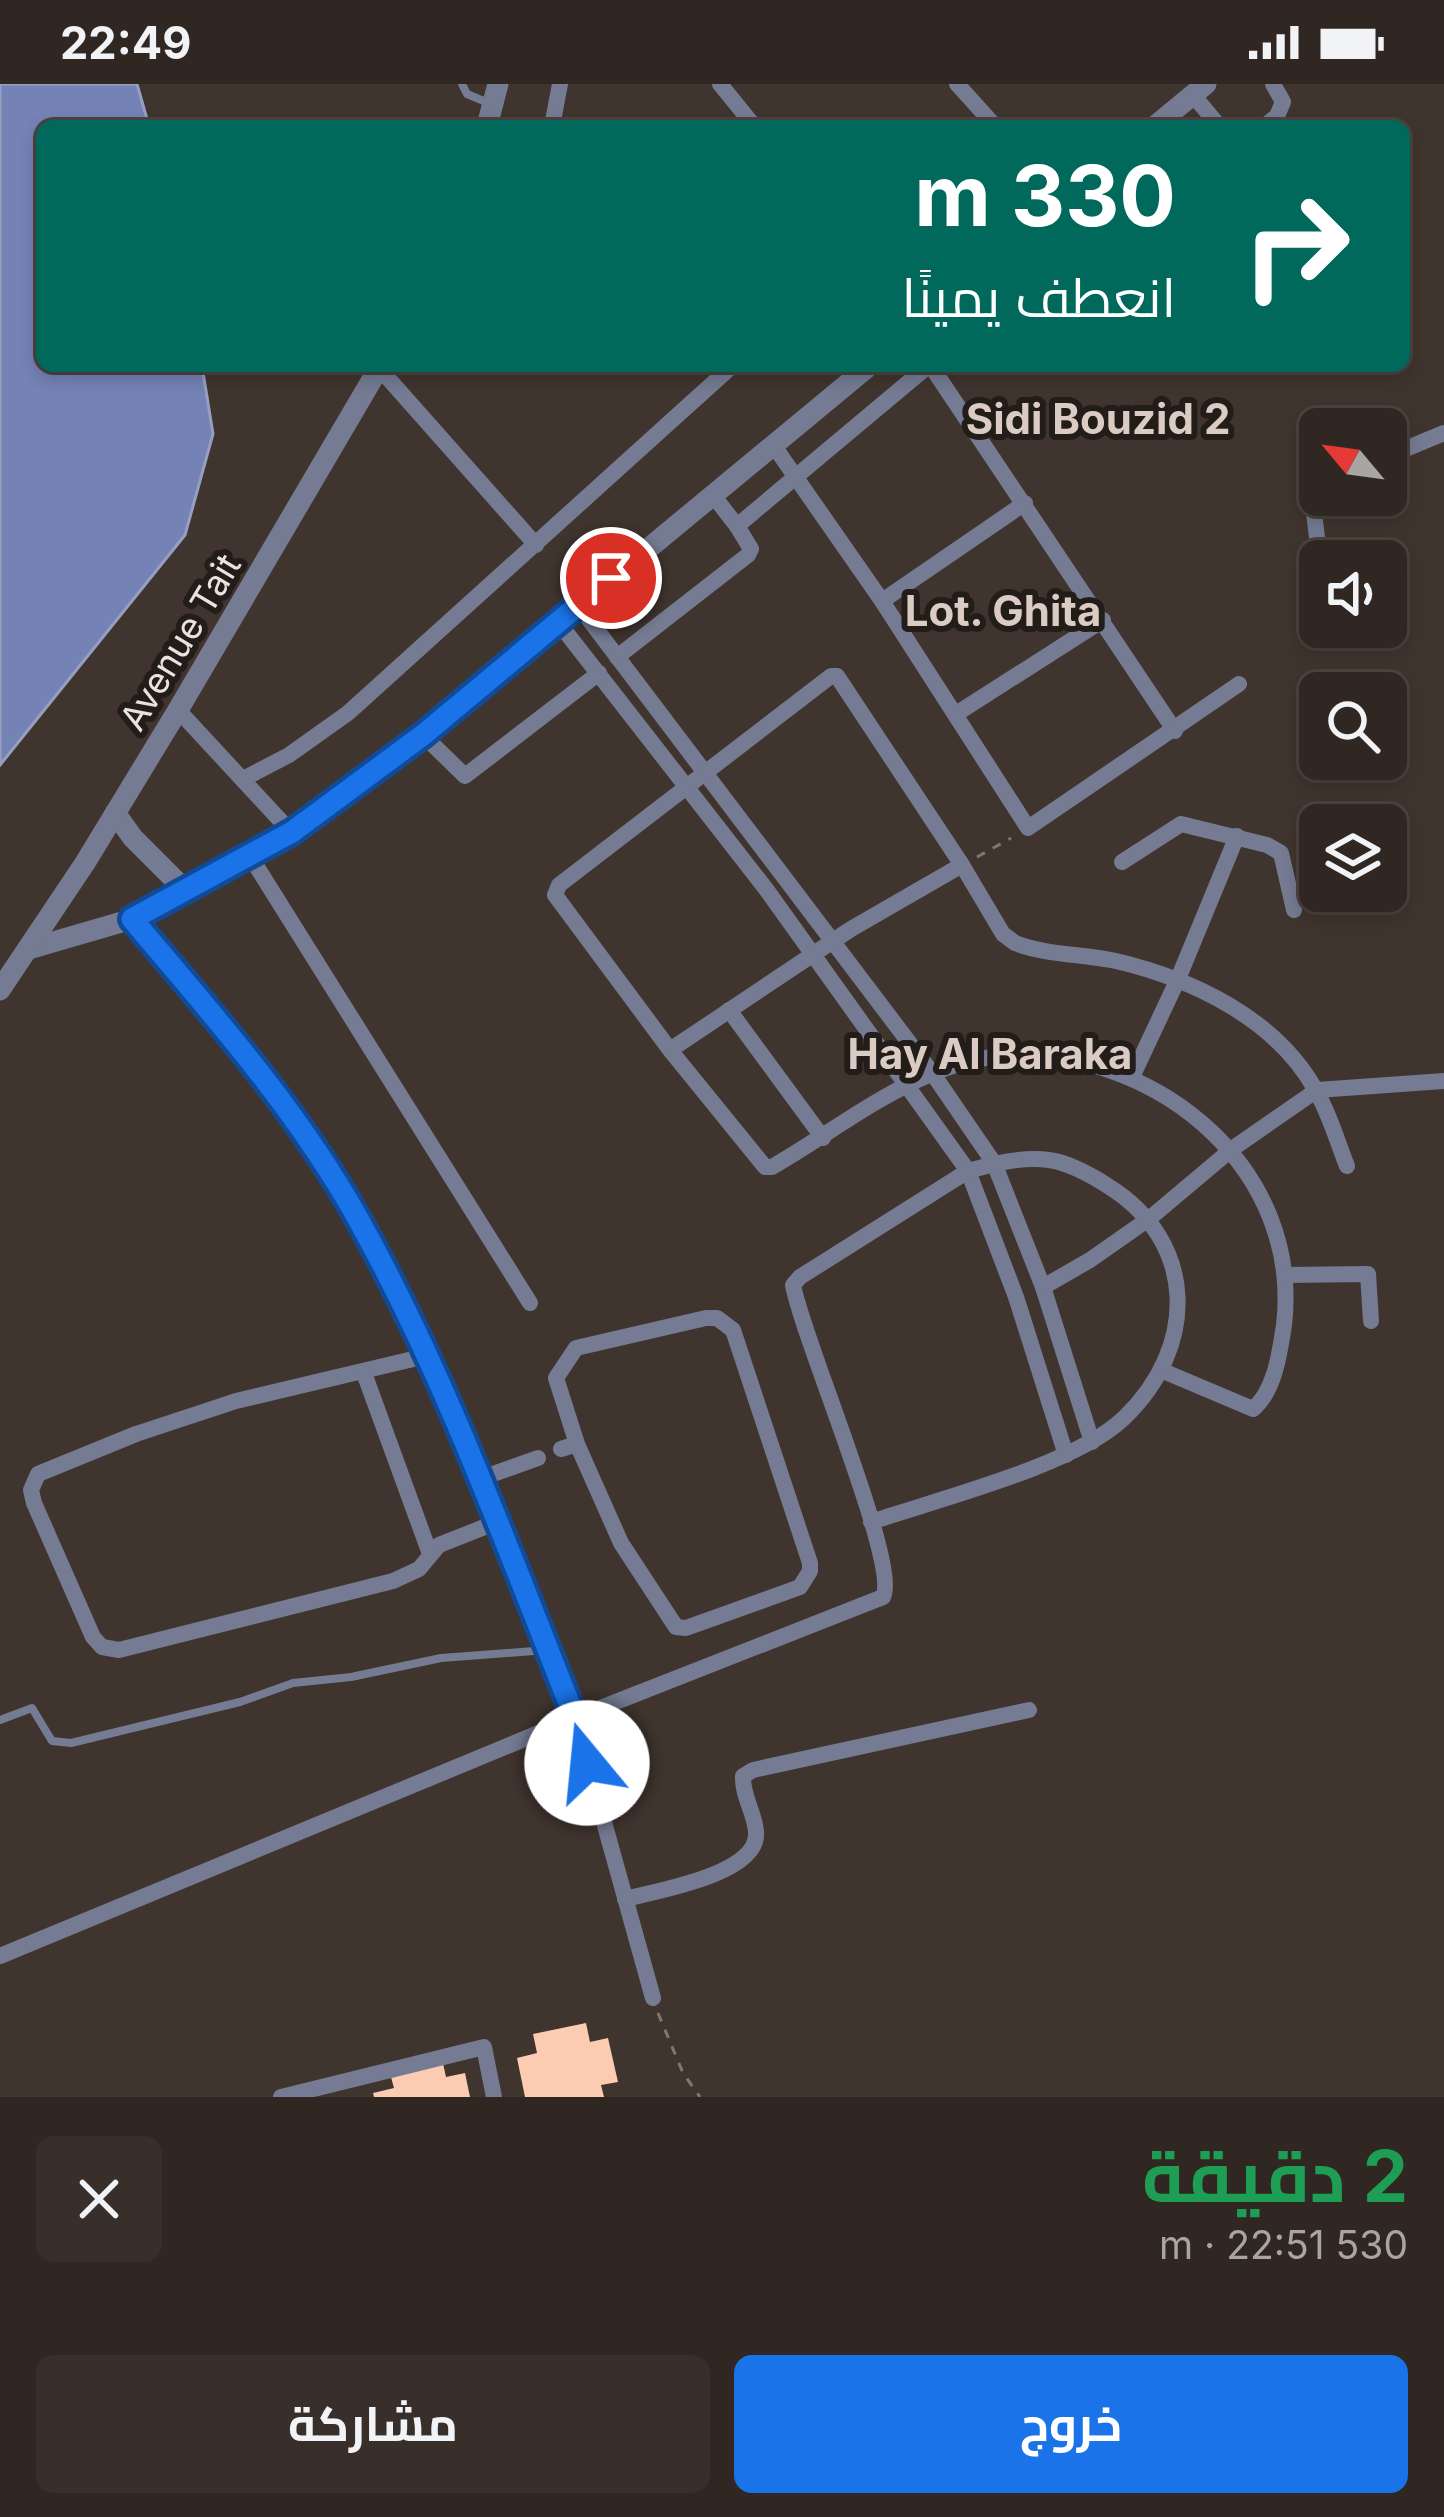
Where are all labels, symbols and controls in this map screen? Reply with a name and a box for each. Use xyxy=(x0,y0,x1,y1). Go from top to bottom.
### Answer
text: 22:49 xyxy=(60,15,191,70)
text: 330 m xyxy=(914,145,1176,246)
icon: right xyxy=(1218,168,1374,324)
text: انعطف يمينًا xyxy=(902,265,1176,330)
district label: Sidi Bouzid 2 xyxy=(966,393,1230,444)
north arrow xyxy=(1299,408,1407,516)
map controls xyxy=(1299,408,1407,912)
pin xyxy=(560,527,662,629)
button: sound xyxy=(1299,540,1407,648)
icon: arrive xyxy=(578,545,644,611)
street label: Avenue Tait xyxy=(110,546,250,738)
district label: Lot. Ghita xyxy=(905,585,1101,636)
button: search xyxy=(1299,672,1407,780)
button: layers xyxy=(1299,804,1407,912)
district label: Hay Al Baraka xyxy=(848,1028,1132,1079)
position arrow xyxy=(524,1700,650,1826)
text: 2 دقيقة xyxy=(1142,2132,1408,2219)
button: close xyxy=(36,2136,162,2262)
text: 530 m · 22:51 xyxy=(1159,2221,1408,2268)
button: مشاركة xyxy=(36,2355,710,2493)
button: خروج xyxy=(734,2355,1408,2493)

